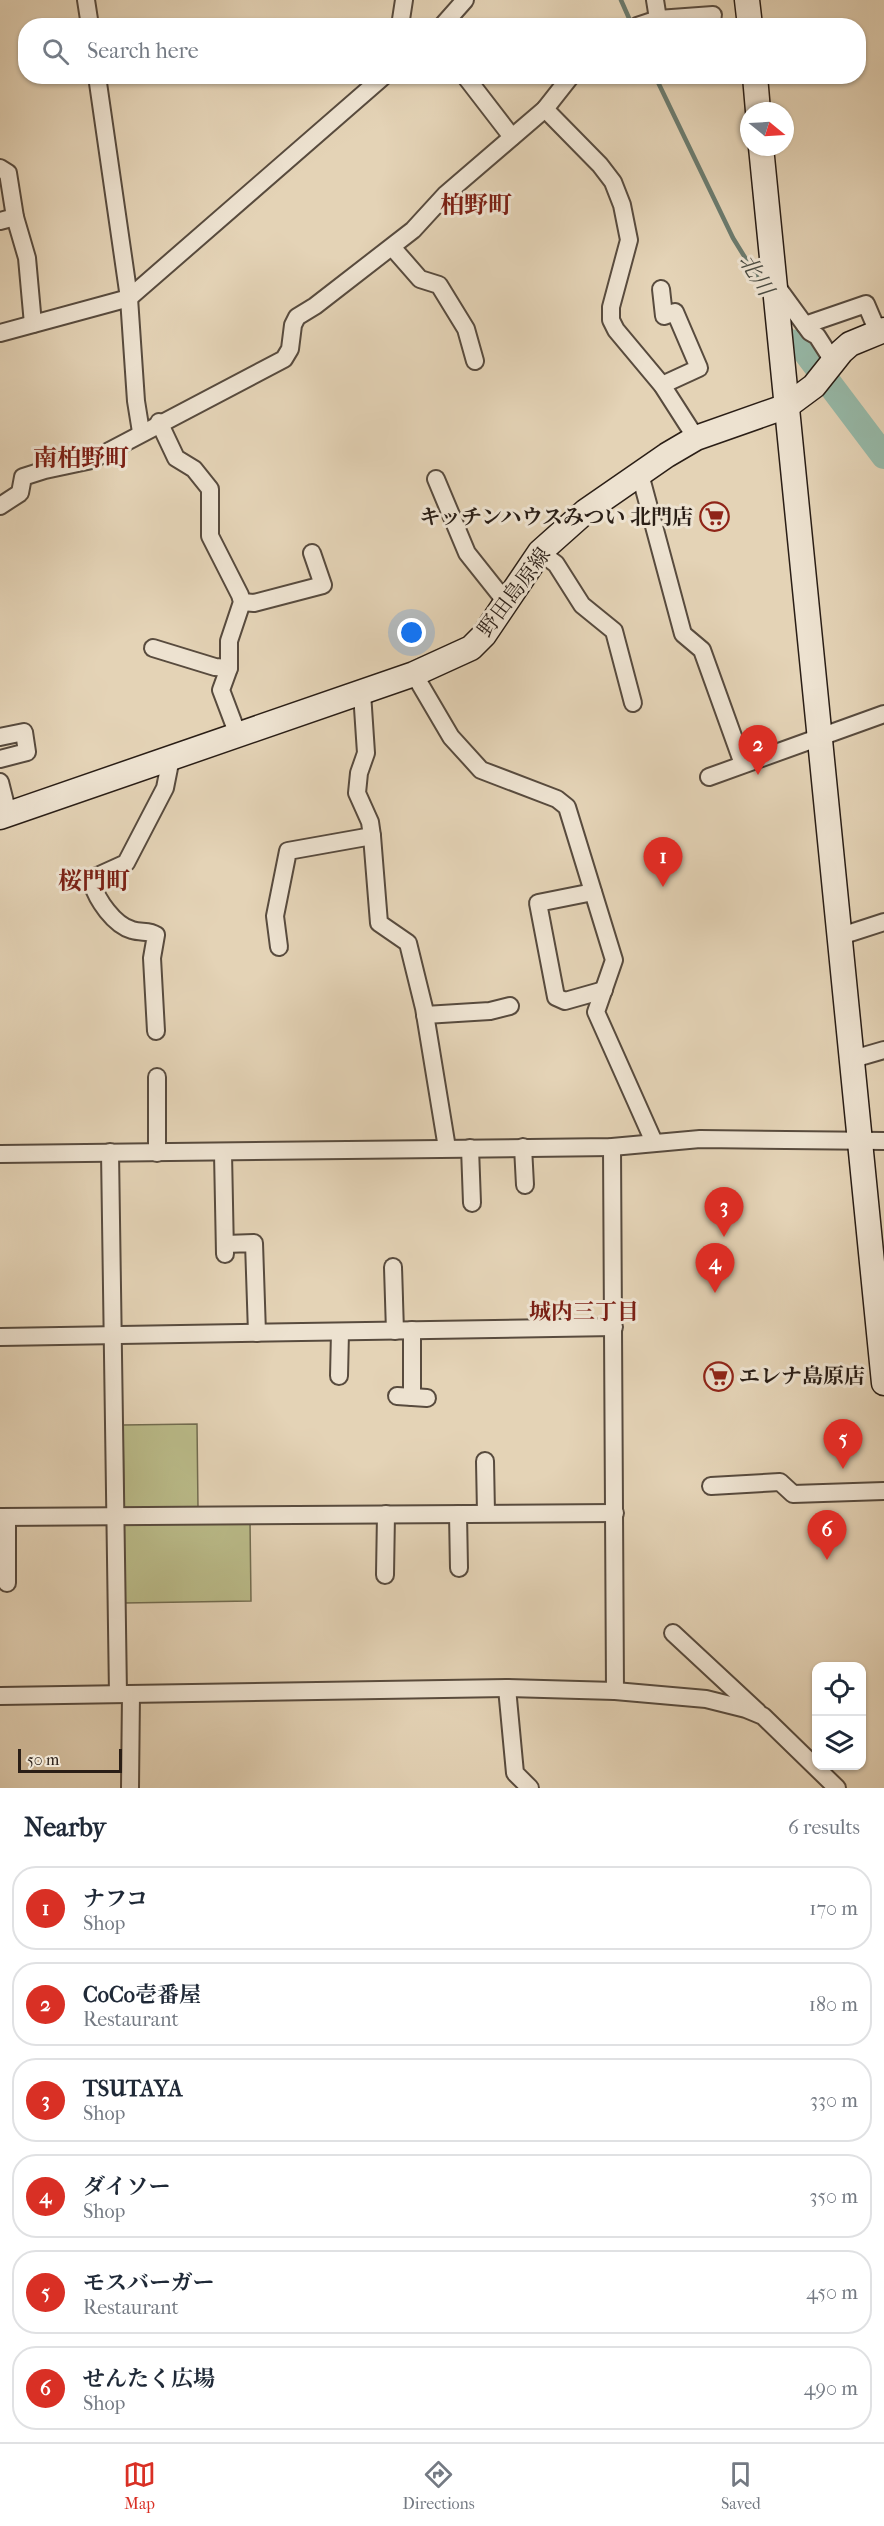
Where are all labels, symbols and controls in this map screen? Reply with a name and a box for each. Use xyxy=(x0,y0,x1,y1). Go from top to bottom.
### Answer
search box xyxy=(18,18,866,84)
icon: search xyxy=(39,35,72,68)
text: Search here xyxy=(87,38,199,64)
north arrow xyxy=(740,102,794,156)
district label: 柏野町 xyxy=(440,191,512,219)
water label: 北川 xyxy=(733,249,780,302)
district label: 南柏野町 xyxy=(33,444,129,472)
supermarket icon: キッチンハウスみつい 北門店 xyxy=(698,501,730,533)
place label: キッチンハウスみつい 北門店 xyxy=(419,505,693,529)
street label: 野田島原線 xyxy=(473,543,555,641)
your location xyxy=(397,618,426,647)
pin: 2 xyxy=(738,726,777,775)
pin: 1 xyxy=(644,838,682,887)
district label: 桜門町 xyxy=(58,867,130,895)
pin: 3 xyxy=(704,1188,744,1237)
pin: 4 xyxy=(696,1244,734,1293)
district label: 城内三丁目 xyxy=(529,1299,639,1325)
supermarket icon: エレナ島原店 xyxy=(702,1360,734,1392)
place label: エレナ島原店 xyxy=(739,1364,865,1388)
pin: 5 xyxy=(824,1420,862,1469)
pin: 6 xyxy=(808,1510,846,1560)
map controls xyxy=(812,1662,866,1770)
button: locate xyxy=(812,1662,866,1716)
button: layers xyxy=(812,1716,866,1770)
scale bar xyxy=(18,1746,122,1774)
text: 50 m xyxy=(27,1750,59,1769)
text: Nearby xyxy=(24,1812,106,1843)
text: 6 results xyxy=(788,1816,860,1839)
text: ナフコ xyxy=(83,1886,148,1912)
text: 1 xyxy=(42,1897,49,1920)
text: 170 m xyxy=(809,1897,858,1920)
text: Shop xyxy=(83,1912,125,1935)
text: CoCo壱番屋 xyxy=(83,1982,201,2008)
text: 2 xyxy=(40,1993,51,2016)
text: 180 m xyxy=(809,1993,858,2016)
text: Restaurant xyxy=(83,2008,179,2031)
text: TSUTAYA xyxy=(83,2076,183,2102)
text: 3 xyxy=(41,2089,50,2112)
text: 330 m xyxy=(810,2089,858,2112)
text: Shop xyxy=(83,2102,125,2125)
text: ダイソー xyxy=(83,2174,171,2200)
text: 4 xyxy=(40,2185,51,2208)
text: 350 m xyxy=(809,2185,858,2208)
text: Shop xyxy=(83,2200,125,2223)
text: モスバーガー xyxy=(83,2270,215,2296)
text: 5 xyxy=(41,2281,50,2304)
text: 450 m xyxy=(806,2281,858,2304)
text: Restaurant xyxy=(83,2296,179,2319)
text: せんたく広場 xyxy=(83,2366,215,2392)
text: 6 xyxy=(40,2377,51,2400)
text: 490 m xyxy=(804,2377,858,2400)
text: Shop xyxy=(83,2392,125,2415)
tab: Map xyxy=(123,2458,156,2513)
tab: Directions xyxy=(403,2458,475,2513)
tab: Saved xyxy=(721,2458,761,2513)

